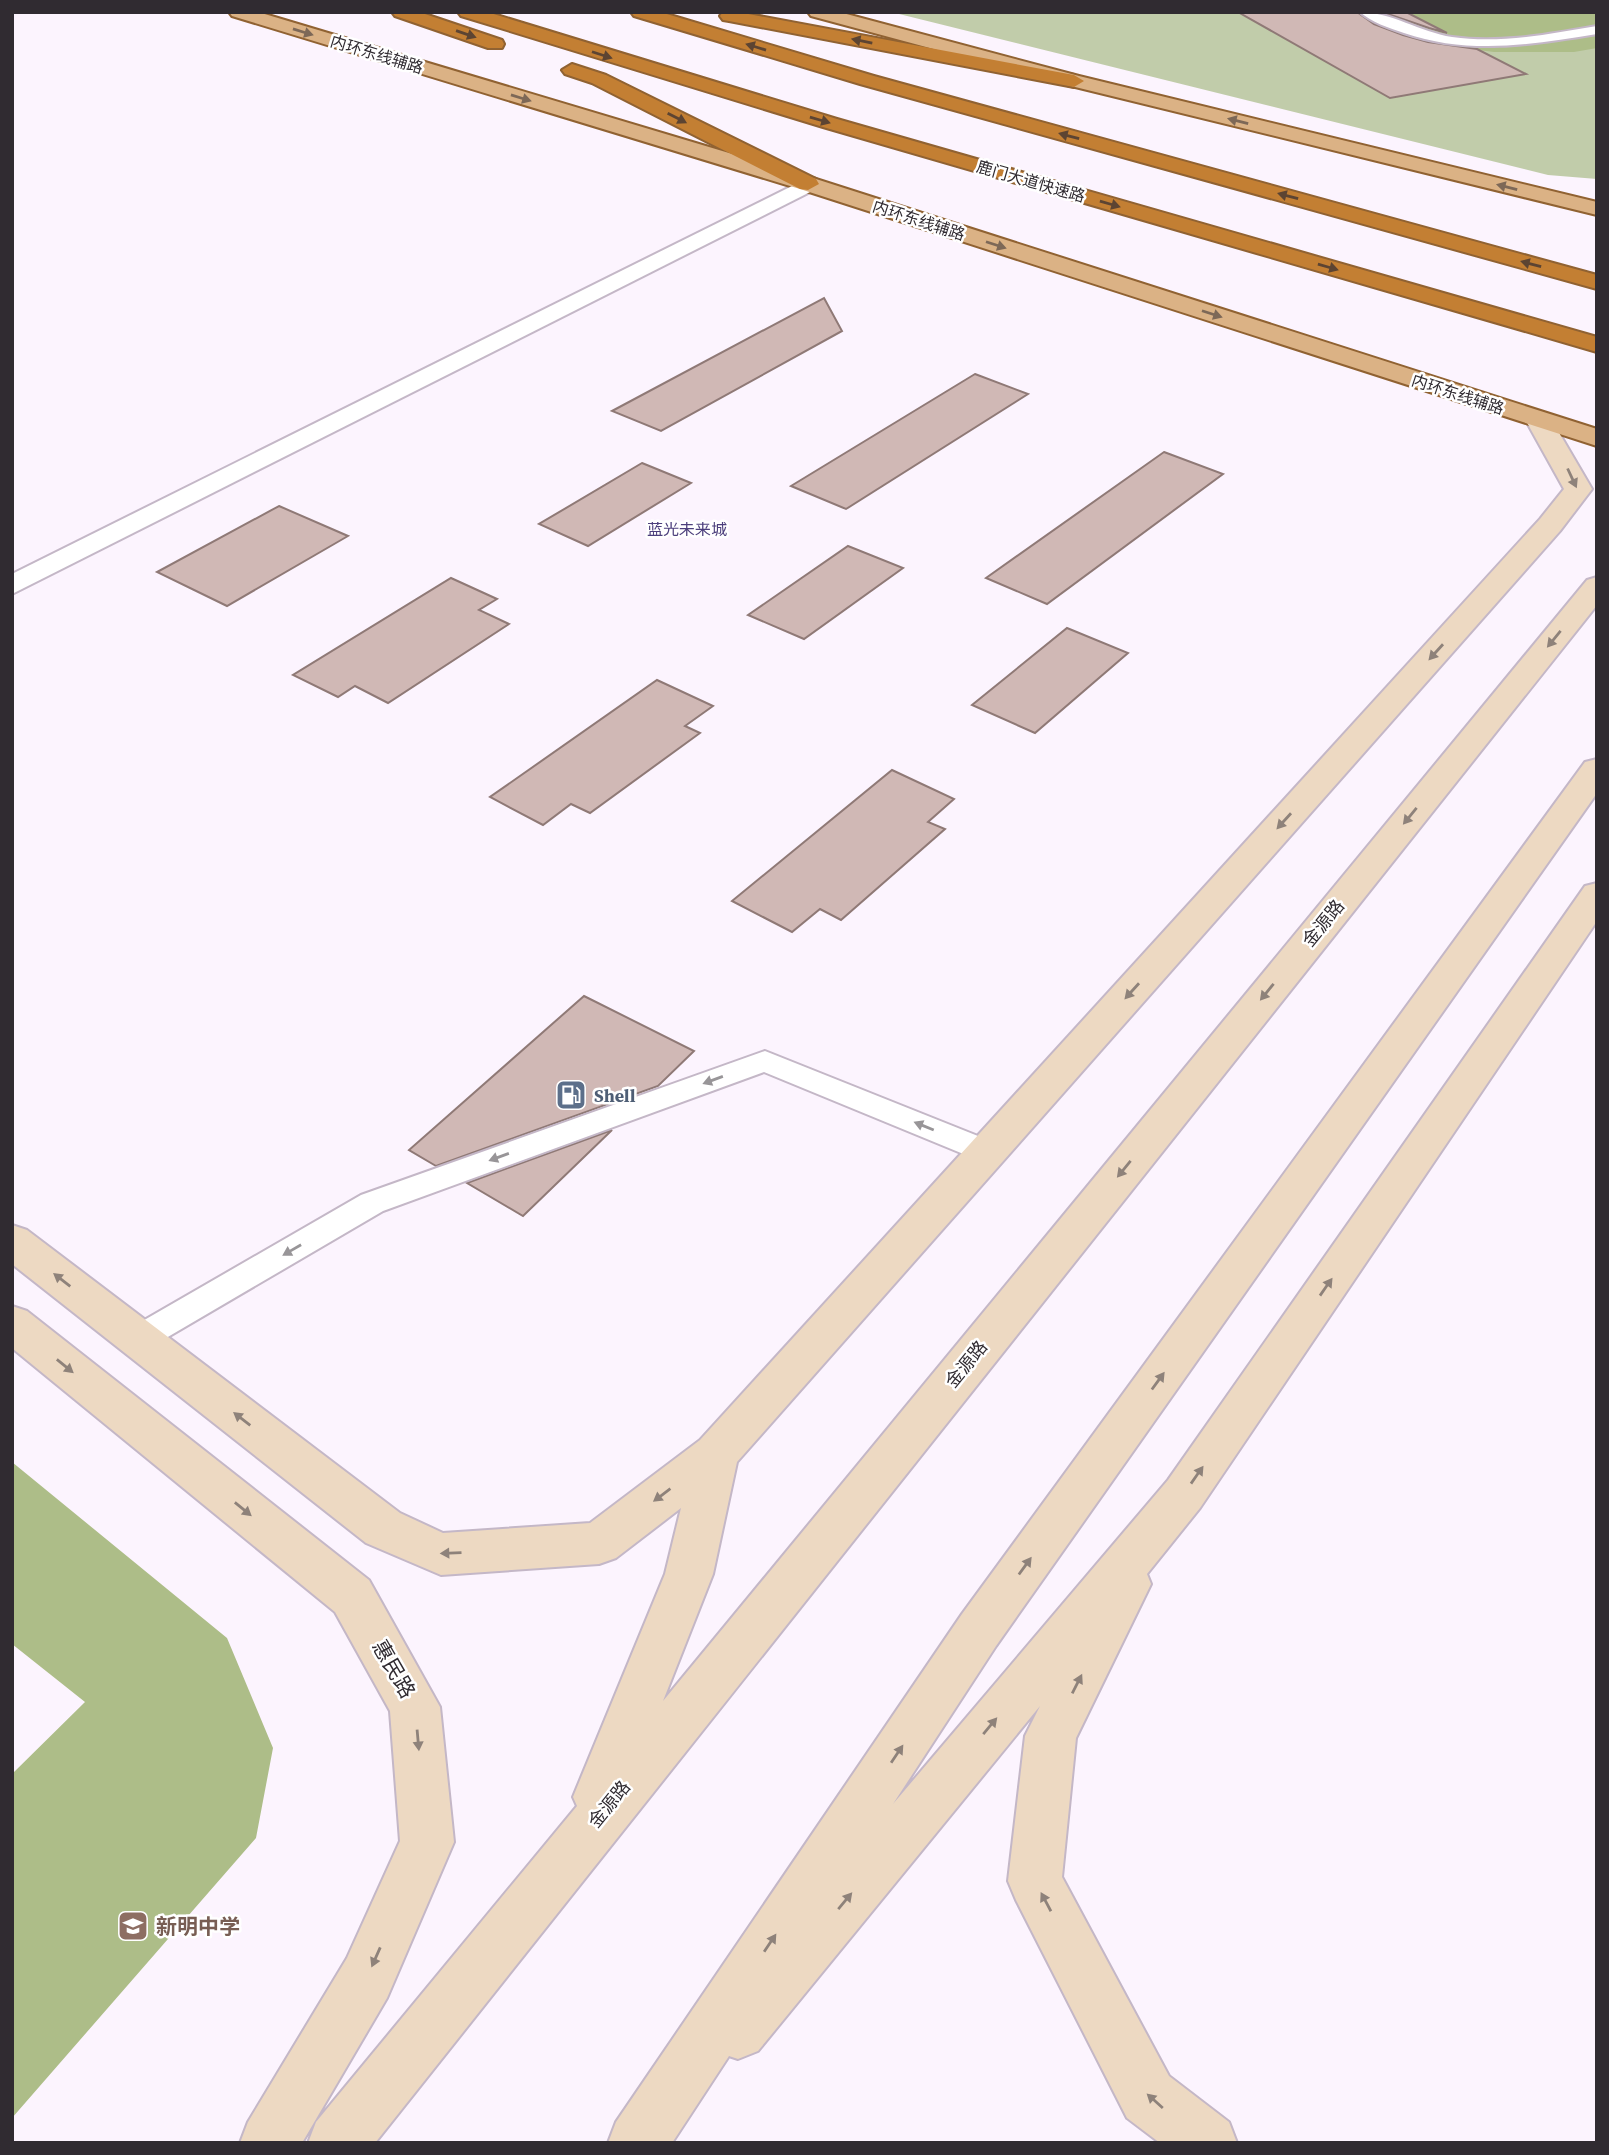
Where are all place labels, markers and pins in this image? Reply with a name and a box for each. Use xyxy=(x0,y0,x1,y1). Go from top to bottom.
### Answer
fuel station icon: Shell xyxy=(554,1078,588,1112)
place label: Shell xyxy=(594,1083,636,1108)
school or university icon: 新明中学 xyxy=(116,1909,150,1943)
place label: 新明中学 xyxy=(156,1912,240,1941)

